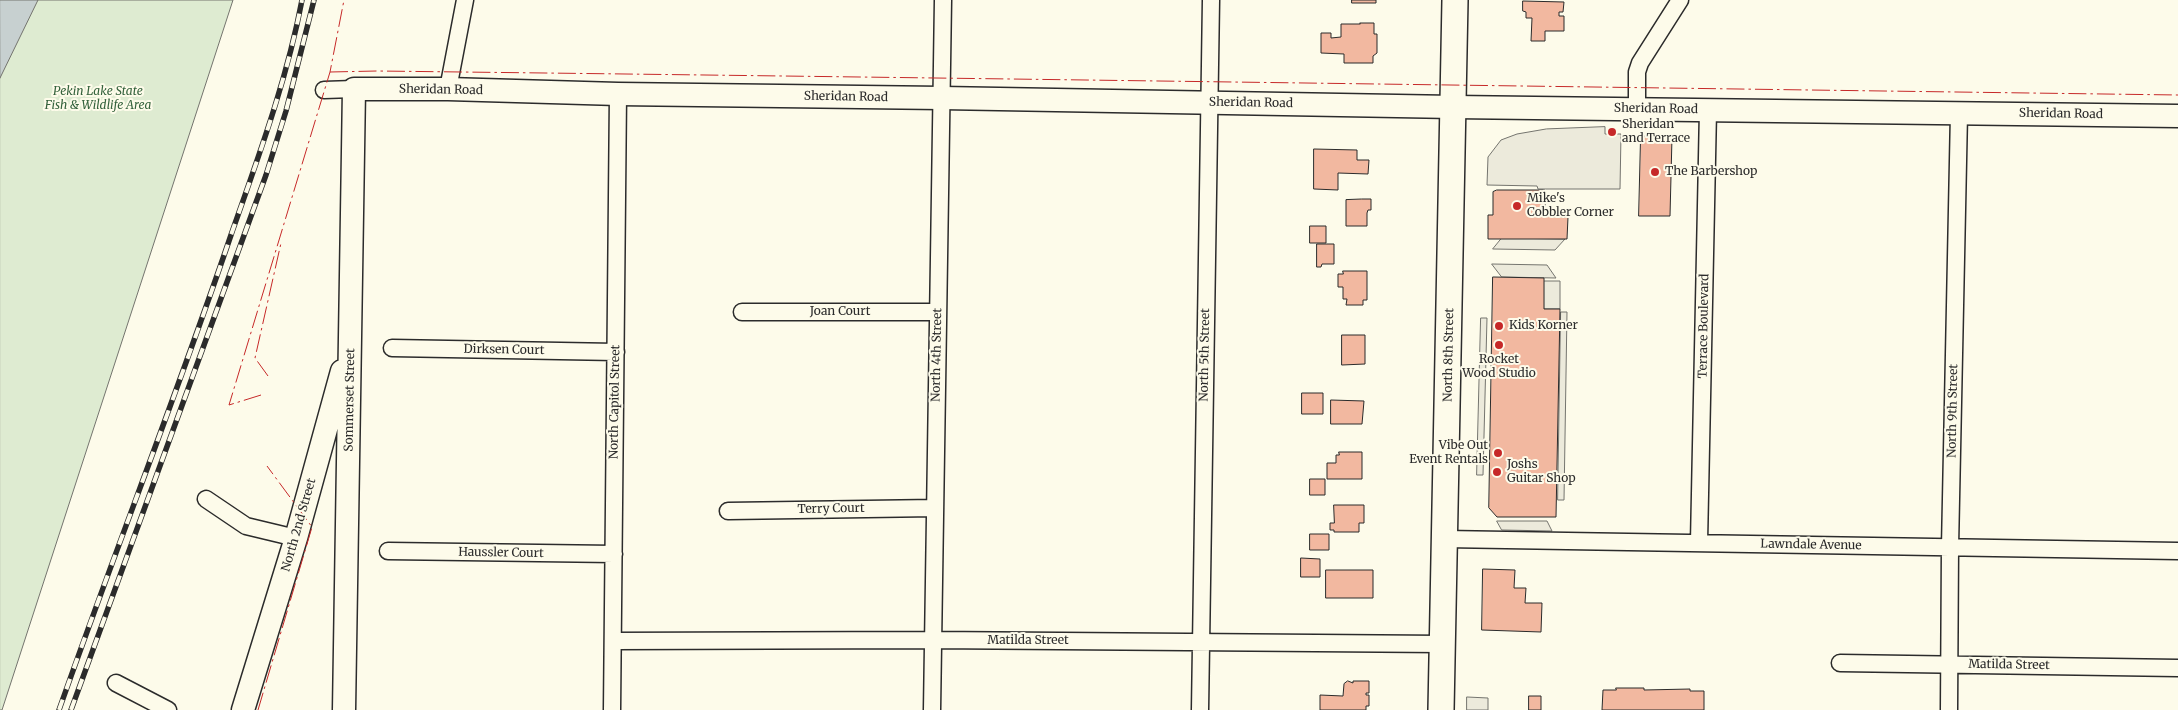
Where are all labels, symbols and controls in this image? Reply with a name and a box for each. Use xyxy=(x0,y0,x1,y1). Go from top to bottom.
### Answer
street label: Sheridan Road xyxy=(399,82,483,98)
park label: Pekin Lake State Fish & Wildlife Area xyxy=(45,85,151,113)
street label: Sheridan Road xyxy=(804,89,888,105)
street label: Sheridan Road xyxy=(1209,95,1293,111)
street label: Sheridan Road xyxy=(1614,101,1698,117)
street label: Sheridan Road xyxy=(2019,106,2103,122)
place label: Sheridan and Terrace xyxy=(1622,118,1690,146)
marker: Sheridan and Terrace xyxy=(1606,126,1618,138)
place label: The Barbershop xyxy=(1665,165,1757,179)
marker: The Barbershop xyxy=(1649,166,1661,178)
place label: Mike's Cobbler Corner xyxy=(1527,192,1614,220)
marker: Mike's Cobbler Corner xyxy=(1511,200,1523,212)
street label: Terrace Boulevard xyxy=(1696,273,1712,379)
street label: Joan Court xyxy=(810,305,870,319)
street label: North 4th Street xyxy=(929,308,945,402)
street label: North 5th Street xyxy=(1197,308,1213,402)
street label: North 8th Street xyxy=(1441,308,1457,402)
place label: Kids Korner xyxy=(1509,319,1578,333)
marker: Kids Korner xyxy=(1493,320,1505,332)
marker: Rocket Wood Studio xyxy=(1493,339,1505,351)
street label: Dirksen Court xyxy=(463,342,545,358)
street label: North Capitol Street xyxy=(607,345,623,459)
street label: Sommerset Street xyxy=(342,348,358,452)
place label: Rocket Wood Studio xyxy=(1462,353,1536,381)
street label: North 9th Street xyxy=(1945,364,1961,458)
place label: Vibe Out Event Rentals xyxy=(1409,439,1488,467)
marker: Vibe Out Event Rentals xyxy=(1492,447,1504,459)
place label: Joshs Guitar Shop xyxy=(1507,458,1576,486)
marker: Joshs Guitar Shop xyxy=(1491,466,1503,478)
street label: North 2nd Street xyxy=(279,477,319,573)
street label: Terry Court xyxy=(797,501,865,517)
street label: Lawndale Avenue xyxy=(1760,537,1862,553)
street label: Haussler Court xyxy=(458,545,544,561)
street label: Matilda Street xyxy=(987,634,1069,648)
street label: Matilda Street xyxy=(1968,657,2050,673)

